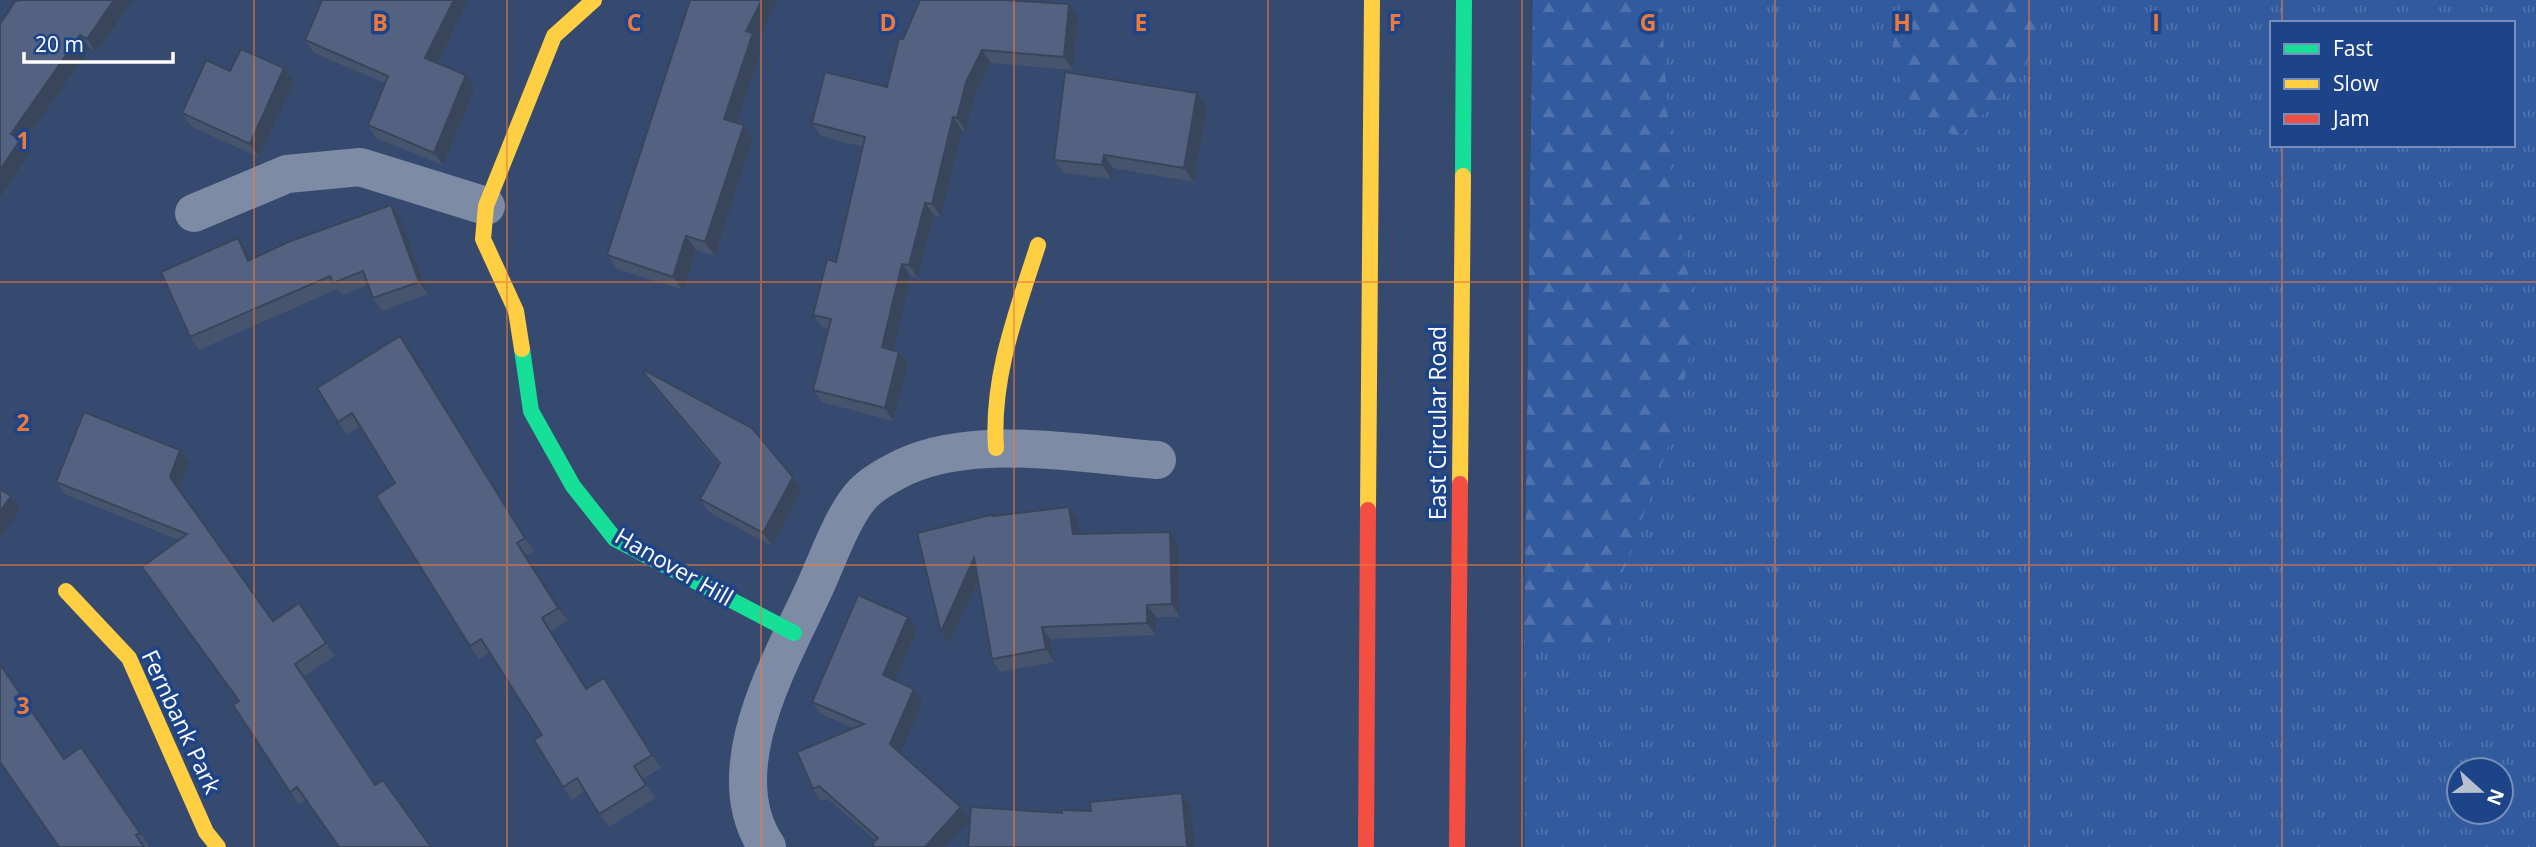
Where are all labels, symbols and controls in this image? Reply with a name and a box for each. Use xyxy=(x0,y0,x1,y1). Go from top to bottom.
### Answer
text: B xyxy=(372,6,388,38)
text: C xyxy=(627,6,641,38)
text: D xyxy=(879,6,897,38)
text: E xyxy=(1135,6,1147,38)
text: F xyxy=(1389,6,1401,38)
text: G xyxy=(1640,6,1656,38)
text: H xyxy=(1893,6,1911,38)
text: I xyxy=(2152,6,2160,38)
scale bar xyxy=(24,21,173,65)
legend xyxy=(2270,21,2515,147)
text: 20 m xyxy=(35,30,84,58)
text: Fast xyxy=(2333,34,2373,62)
text: Slow xyxy=(2333,69,2379,97)
text: Jam xyxy=(2331,104,2370,132)
text: 1 xyxy=(16,124,30,156)
street label: East Circular Road xyxy=(1421,326,1453,520)
text: 2 xyxy=(16,406,30,438)
street label: Hanover Hill xyxy=(609,519,740,613)
street label: Fernbank Park xyxy=(135,644,229,799)
text: 3 xyxy=(16,689,30,721)
north arrow xyxy=(2445,756,2515,826)
text: N xyxy=(2481,785,2511,809)

